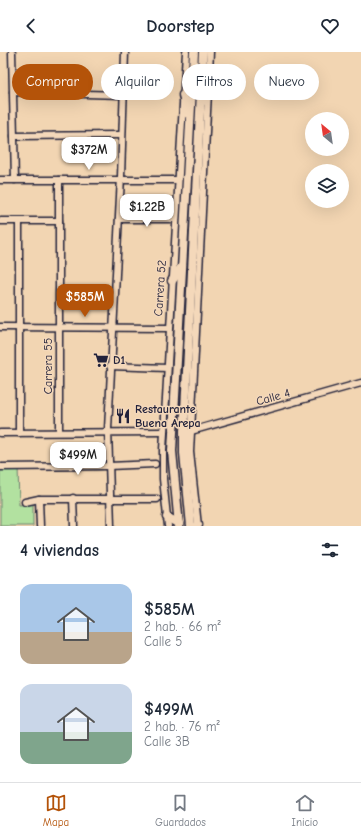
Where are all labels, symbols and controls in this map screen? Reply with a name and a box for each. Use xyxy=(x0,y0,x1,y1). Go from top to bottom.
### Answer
icon: back xyxy=(20,15,42,37)
icon: heart xyxy=(319,15,341,37)
text: Doorstep xyxy=(146,16,215,37)
chip: Comprar xyxy=(12,64,93,100)
chip: Alquilar xyxy=(101,64,174,100)
chip: Filtros xyxy=(182,64,246,100)
chip: Nuevo xyxy=(254,64,319,100)
north arrow xyxy=(305,112,349,156)
map controls xyxy=(305,112,349,208)
pin: $372M xyxy=(61,137,117,171)
text: $372M xyxy=(70,142,108,157)
button: layers xyxy=(305,164,349,208)
pin: $1.22B xyxy=(114,194,180,228)
text: $1.22B xyxy=(129,199,165,214)
street label: Carrera 52 xyxy=(151,259,169,317)
pin: $585M xyxy=(57,284,113,318)
text: $585M xyxy=(66,289,104,304)
street label: Carrera 55 xyxy=(41,338,55,394)
supermarket icon: D1 xyxy=(92,351,110,369)
place label: D1 xyxy=(113,353,125,367)
street label: Calle 4 xyxy=(254,385,292,409)
place label: Restaurante Buena Arepa xyxy=(135,402,201,430)
restaurant icon: Restaurante Buena Arepa xyxy=(114,407,132,425)
pin: $499M xyxy=(50,442,106,476)
text: $499M xyxy=(59,447,97,462)
icon: filters xyxy=(319,539,341,561)
text: 4 viviendas xyxy=(20,541,99,560)
icon: home xyxy=(52,600,100,648)
text: $585M xyxy=(144,600,195,619)
text: 2 hab. · 66 m² xyxy=(144,619,221,634)
text: Calle 5 xyxy=(144,634,182,649)
icon: home xyxy=(52,700,100,748)
text: $499M xyxy=(144,700,194,719)
text: 2 hab. · 76 m² xyxy=(144,719,220,734)
text: Calle 3B xyxy=(144,734,190,749)
tab: Mapa xyxy=(43,792,69,829)
tab: Guardados xyxy=(155,792,206,829)
tab: Inicio xyxy=(292,792,318,829)

